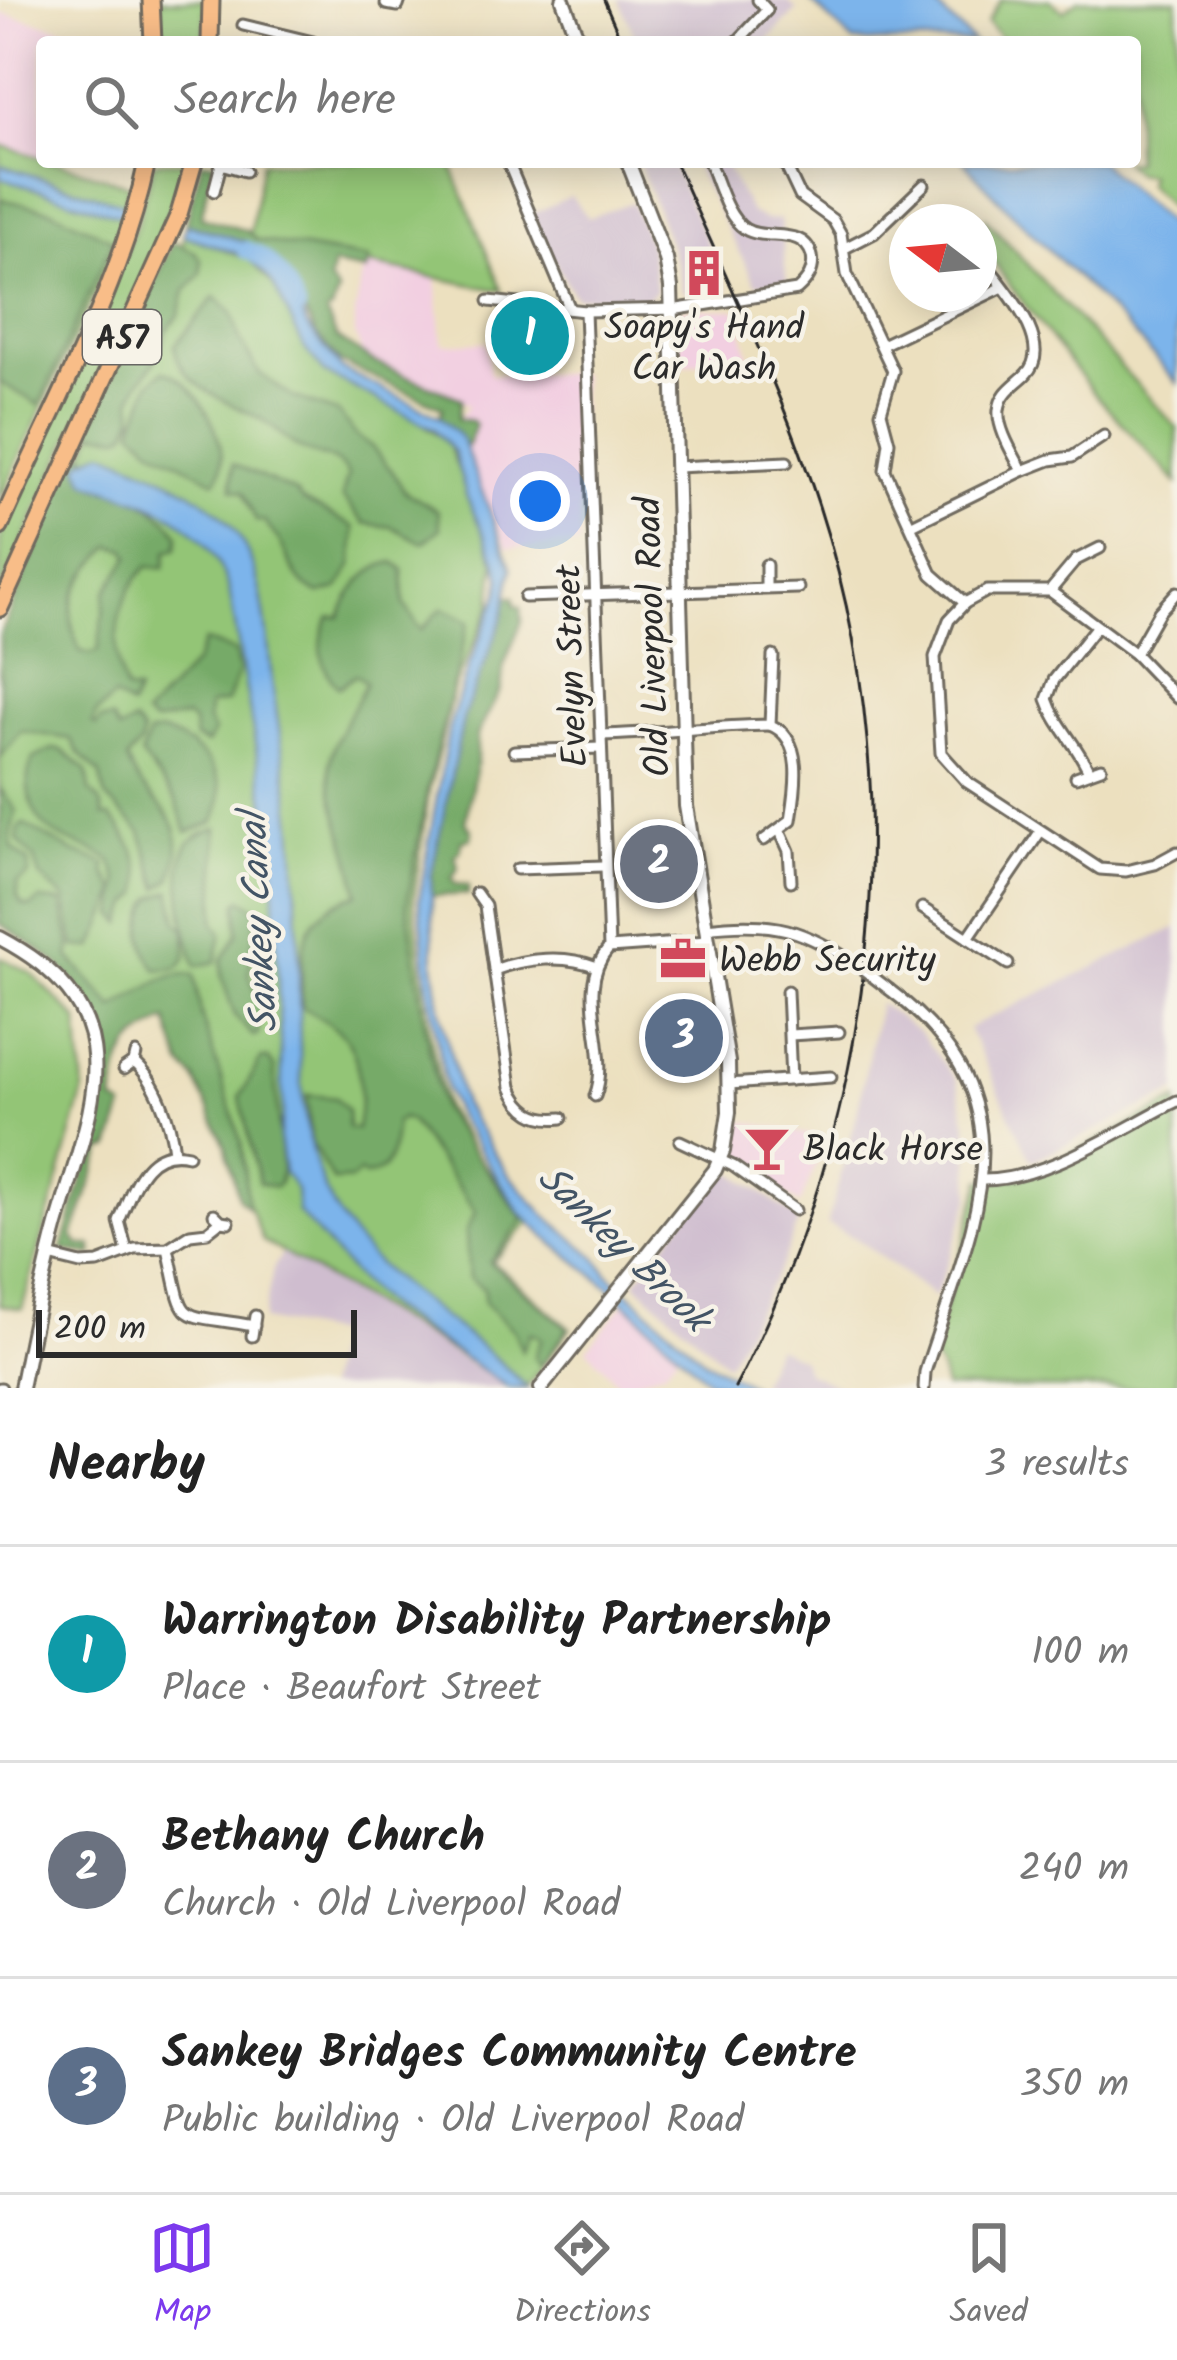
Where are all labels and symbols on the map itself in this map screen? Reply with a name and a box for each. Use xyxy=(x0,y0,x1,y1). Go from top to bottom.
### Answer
north arrow xyxy=(889,204,997,312)
building icon: Soapy's Hand Car Wash xyxy=(679,248,729,298)
pin: 1 xyxy=(491,291,569,381)
place label: Soapy's Hand Car Wash xyxy=(604,301,805,399)
road number: A57 xyxy=(83,310,161,364)
your location xyxy=(510,471,570,531)
street label: Old Liverpool Road xyxy=(621,495,688,778)
street label: Evelyn Street xyxy=(541,562,606,768)
water label: Sankey Canal xyxy=(224,804,298,1034)
pin: 2 xyxy=(620,819,698,909)
office icon: Webb Security xyxy=(658,934,708,984)
place label: Webb Security xyxy=(719,934,937,991)
pin: 3 xyxy=(645,993,723,1083)
bar icon: Black Horse xyxy=(742,1123,792,1173)
place label: Black Horse xyxy=(803,1123,983,1180)
water label: Sankey Brook xyxy=(521,1151,727,1353)
scale bar xyxy=(36,1304,357,1357)

